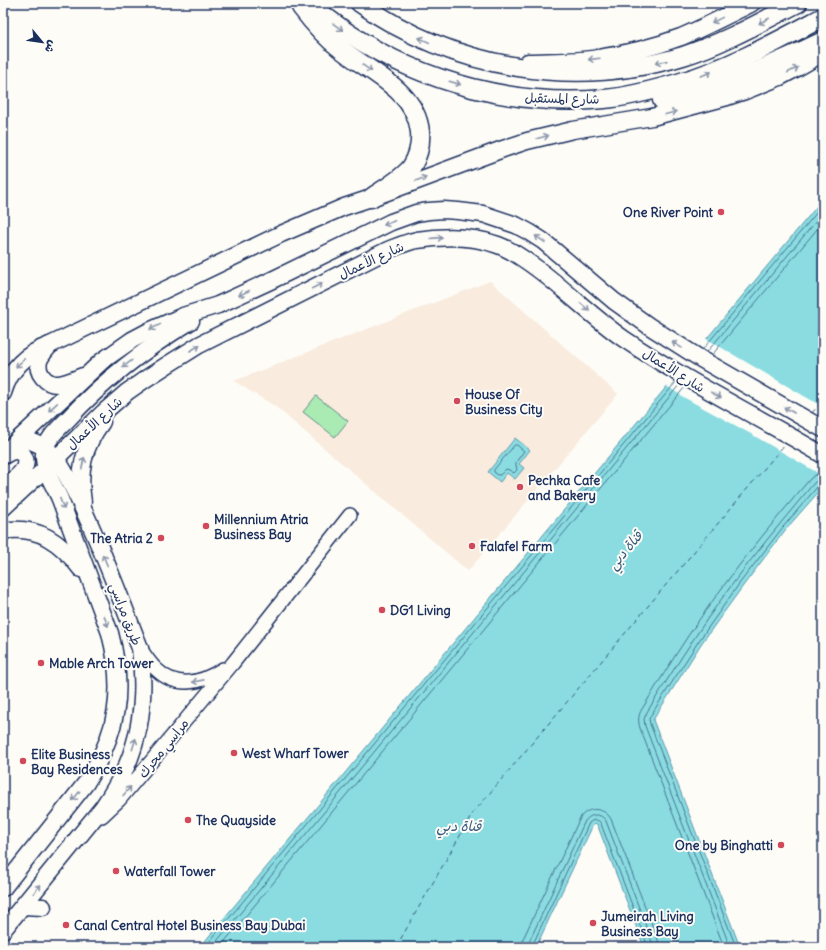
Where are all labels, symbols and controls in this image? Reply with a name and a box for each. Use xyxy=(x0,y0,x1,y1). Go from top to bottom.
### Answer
one-way arrow xyxy=(711,17,723,24)
one-way arrow xyxy=(758,18,770,25)
north arrow xyxy=(22,22,62,62)
one-way arrow xyxy=(333,23,344,31)
one-way arrow xyxy=(418,36,430,43)
text: ش xyxy=(42,38,60,56)
one-way arrow xyxy=(588,55,601,63)
one-way arrow xyxy=(654,58,667,66)
one-way arrow xyxy=(361,64,372,72)
one-way arrow xyxy=(787,66,799,73)
one-way arrow xyxy=(699,69,711,77)
one-way arrow xyxy=(448,80,461,87)
street label: شارع المستقبل xyxy=(524,89,600,109)
one-way arrow xyxy=(664,108,677,116)
one-way arrow xyxy=(536,132,549,140)
one-way arrow xyxy=(414,175,426,183)
place label: One River Point xyxy=(623,204,714,221)
marker: One River Point xyxy=(716,207,726,217)
one-way arrow xyxy=(384,219,396,227)
one-way arrow xyxy=(430,235,443,242)
one-way arrow xyxy=(534,235,545,243)
street label: شارع الأعمال xyxy=(336,238,407,284)
one-way arrow xyxy=(311,282,323,289)
one-way arrow xyxy=(239,290,251,297)
one-way arrow xyxy=(580,303,590,312)
one-way arrow xyxy=(150,324,162,331)
one-way arrow xyxy=(671,340,683,348)
one-way arrow xyxy=(189,344,201,352)
street label: شارع الأعمال xyxy=(639,345,708,397)
one-way arrow xyxy=(15,358,25,368)
one-way arrow xyxy=(122,360,133,369)
place label: House Of Business City xyxy=(465,386,543,418)
one-way arrow xyxy=(710,392,722,399)
street label: شارع الأعمال xyxy=(63,393,126,454)
marker: House Of Business City xyxy=(452,396,462,406)
one-way arrow xyxy=(48,402,58,412)
one-way arrow xyxy=(783,405,795,413)
one-way arrow xyxy=(79,457,87,470)
place label: Pechka Cafe and Bakery xyxy=(528,472,600,504)
marker: Pechka Cafe and Bakery xyxy=(515,482,525,492)
one-way arrow xyxy=(58,498,66,510)
place label: Millennium Atria Business Bay xyxy=(214,511,309,543)
marker: Millennium Atria Business Bay xyxy=(201,521,211,531)
water label: قناة دبي xyxy=(604,526,650,576)
place label: The Atria 2 xyxy=(90,530,153,547)
marker: The Atria 2 xyxy=(156,533,166,543)
place label: Falafel Farm xyxy=(480,538,553,555)
marker: Falafel Farm xyxy=(467,541,477,551)
one-way arrow xyxy=(100,554,108,566)
street label: طريق مراسي xyxy=(103,580,145,649)
place label: DG1 Living xyxy=(390,602,451,619)
marker: DG1 Living xyxy=(377,605,387,615)
one-way arrow xyxy=(102,615,110,627)
place label: Mable Arch Tower xyxy=(49,655,154,672)
marker: Mable Arch Tower xyxy=(36,658,46,668)
one-way arrow xyxy=(192,677,205,685)
street label: مراسي محرك xyxy=(134,715,195,783)
one-way arrow xyxy=(131,738,138,751)
place label: West Wharf Tower xyxy=(242,745,350,762)
place label: Elite Business Bay Residences xyxy=(31,746,123,778)
marker: West Wharf Tower xyxy=(229,748,239,758)
marker: Elite Business Bay Residences xyxy=(18,756,28,766)
one-way arrow xyxy=(122,786,132,796)
one-way arrow xyxy=(72,790,81,801)
place label: The Quayside xyxy=(196,812,276,829)
marker: The Quayside xyxy=(183,815,193,825)
water label: قناة دبي xyxy=(437,817,483,839)
place label: One by Binghatti xyxy=(675,837,773,854)
marker: One by Binghatti xyxy=(776,840,786,850)
place label: Waterfall Tower xyxy=(124,863,216,880)
marker: Waterfall Tower xyxy=(111,866,121,876)
one-way arrow xyxy=(32,884,41,894)
place label: Jumeirah Living Business Bay xyxy=(601,908,694,940)
place label: Canal Central Hotel Business Bay Dubai xyxy=(74,917,305,934)
marker: Jumeirah Living Business Bay xyxy=(588,918,598,928)
marker: Canal Central Hotel Business Bay Dubai xyxy=(61,920,71,930)

